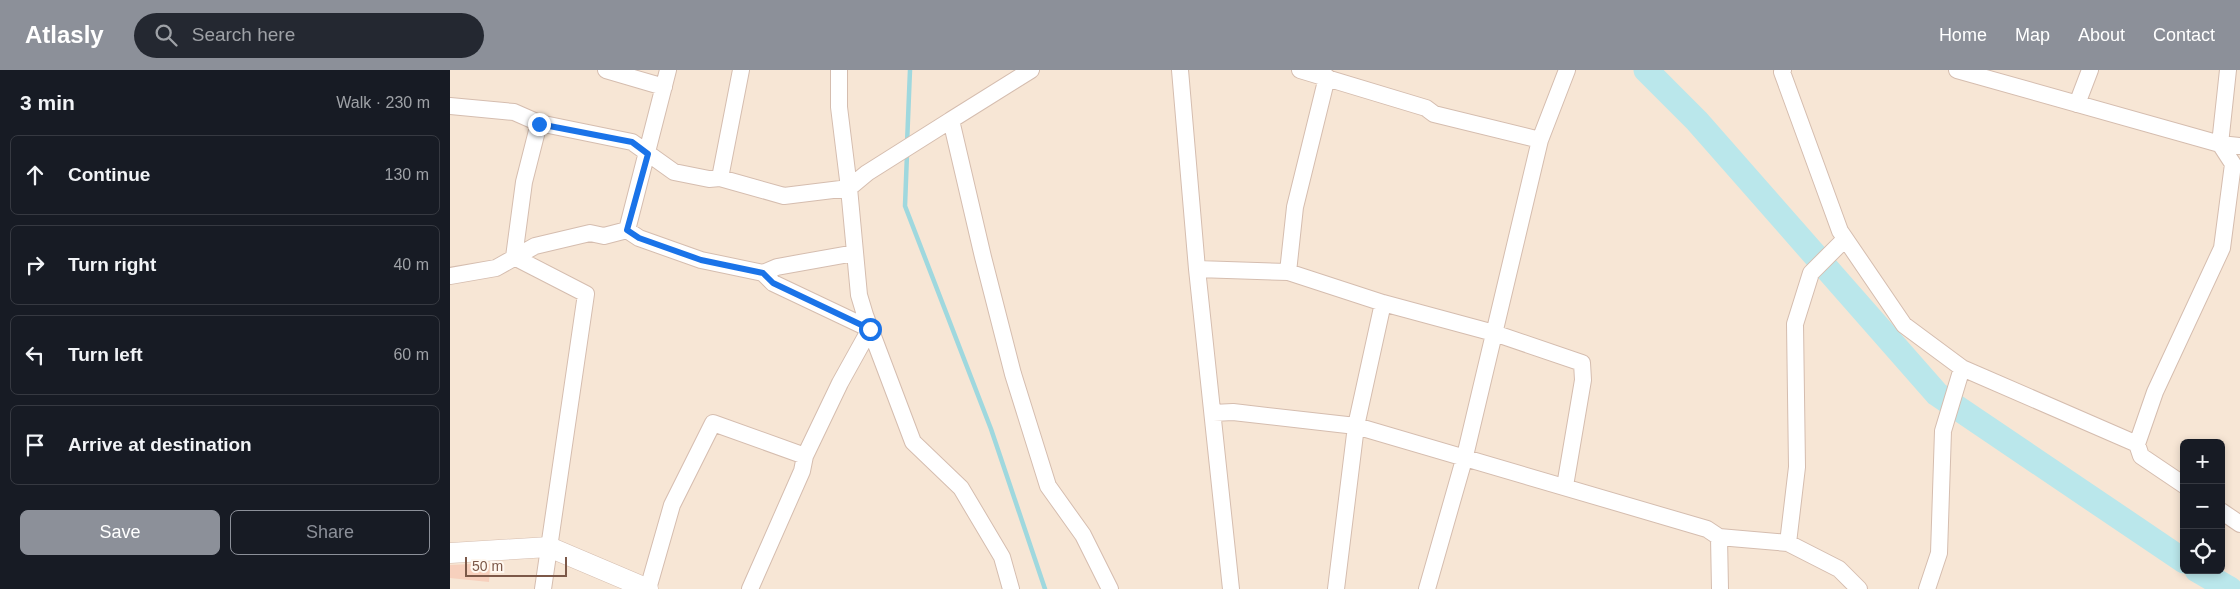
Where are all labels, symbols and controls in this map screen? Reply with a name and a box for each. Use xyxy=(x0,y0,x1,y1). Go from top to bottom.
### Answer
search box xyxy=(134,13,484,58)
text: Atlasly xyxy=(25,21,104,48)
icon: search xyxy=(152,21,180,49)
text: Search here xyxy=(192,24,295,45)
text: Home xyxy=(1939,25,1987,45)
text: Map xyxy=(2015,25,2050,45)
text: About xyxy=(2078,25,2125,45)
text: Contact xyxy=(2153,25,2215,45)
text: 3 min xyxy=(20,91,75,114)
text: Walk · 230 m xyxy=(336,94,430,111)
route end xyxy=(528,113,551,136)
icon: ahead xyxy=(21,161,49,189)
text: Continue xyxy=(68,164,150,185)
text: 130 m xyxy=(385,166,429,183)
icon: right xyxy=(21,251,49,279)
text: Turn right xyxy=(68,254,156,275)
text: 40 m xyxy=(393,256,429,273)
route start xyxy=(859,318,882,341)
icon: left xyxy=(21,341,49,369)
text: Turn left xyxy=(68,344,143,365)
text: 60 m xyxy=(393,346,429,363)
icon: arrive xyxy=(21,431,49,459)
text: Arrive at destination xyxy=(68,434,252,455)
map controls xyxy=(2180,439,2225,574)
button: + xyxy=(2180,439,2225,484)
button: − xyxy=(2180,484,2225,529)
button: Save xyxy=(20,510,220,555)
button: Share xyxy=(230,510,430,555)
button: locate xyxy=(2180,529,2225,574)
scale bar xyxy=(465,554,568,577)
text: 50 m xyxy=(472,558,503,574)

